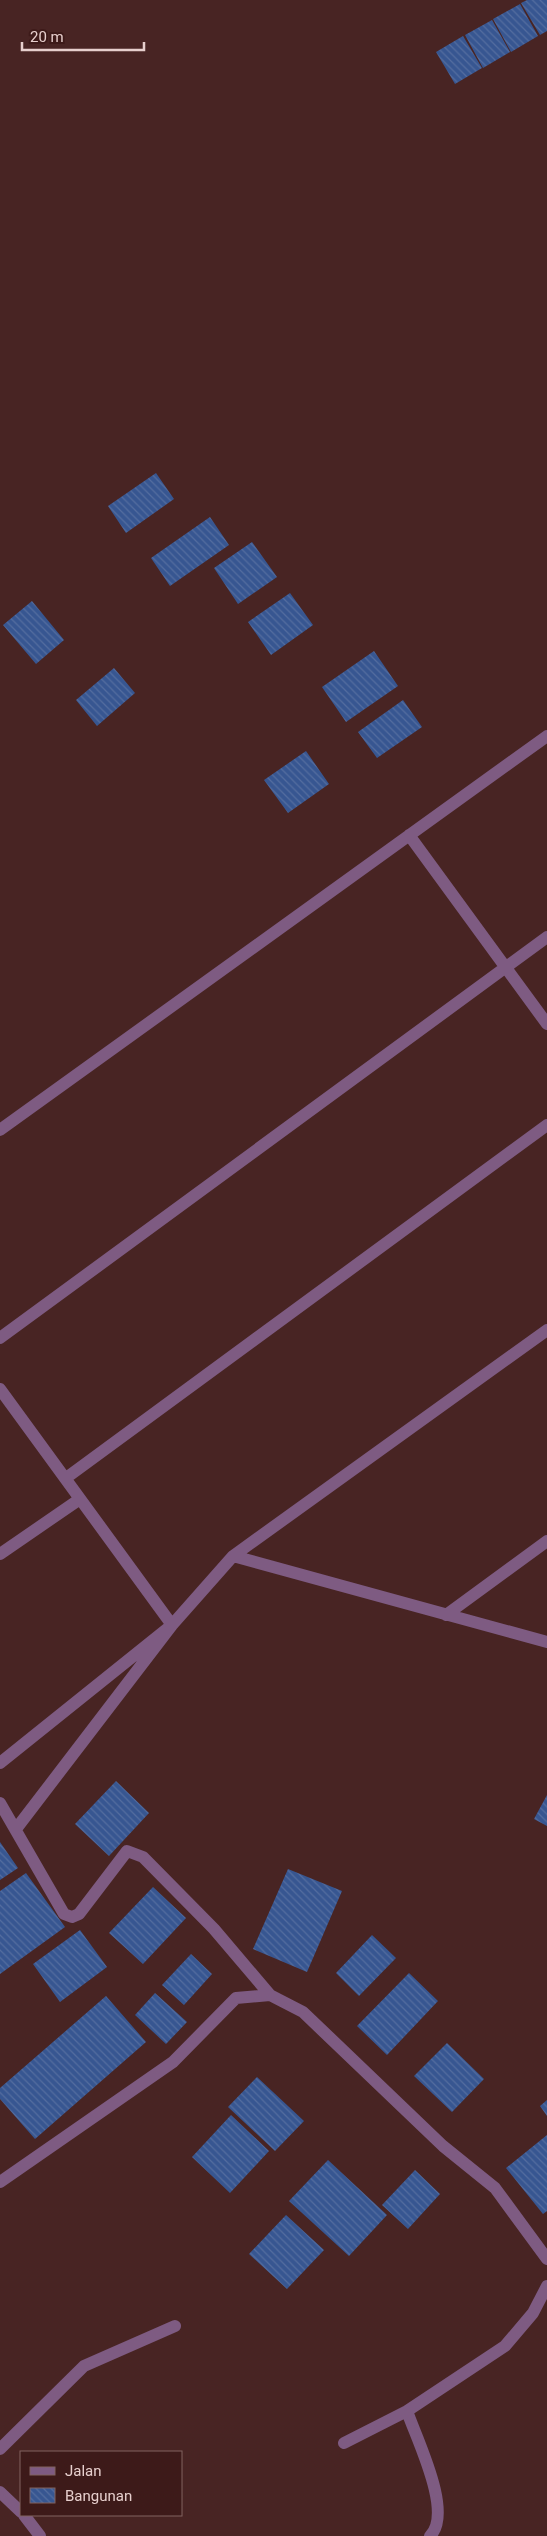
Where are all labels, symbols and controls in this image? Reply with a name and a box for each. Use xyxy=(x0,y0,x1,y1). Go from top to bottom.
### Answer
scale bar xyxy=(22,20,145,52)
text: 20 m xyxy=(30,28,64,46)
legend xyxy=(20,2451,182,2516)
text: Jalan xyxy=(65,2462,102,2480)
text: Bangunan xyxy=(65,2487,132,2505)

